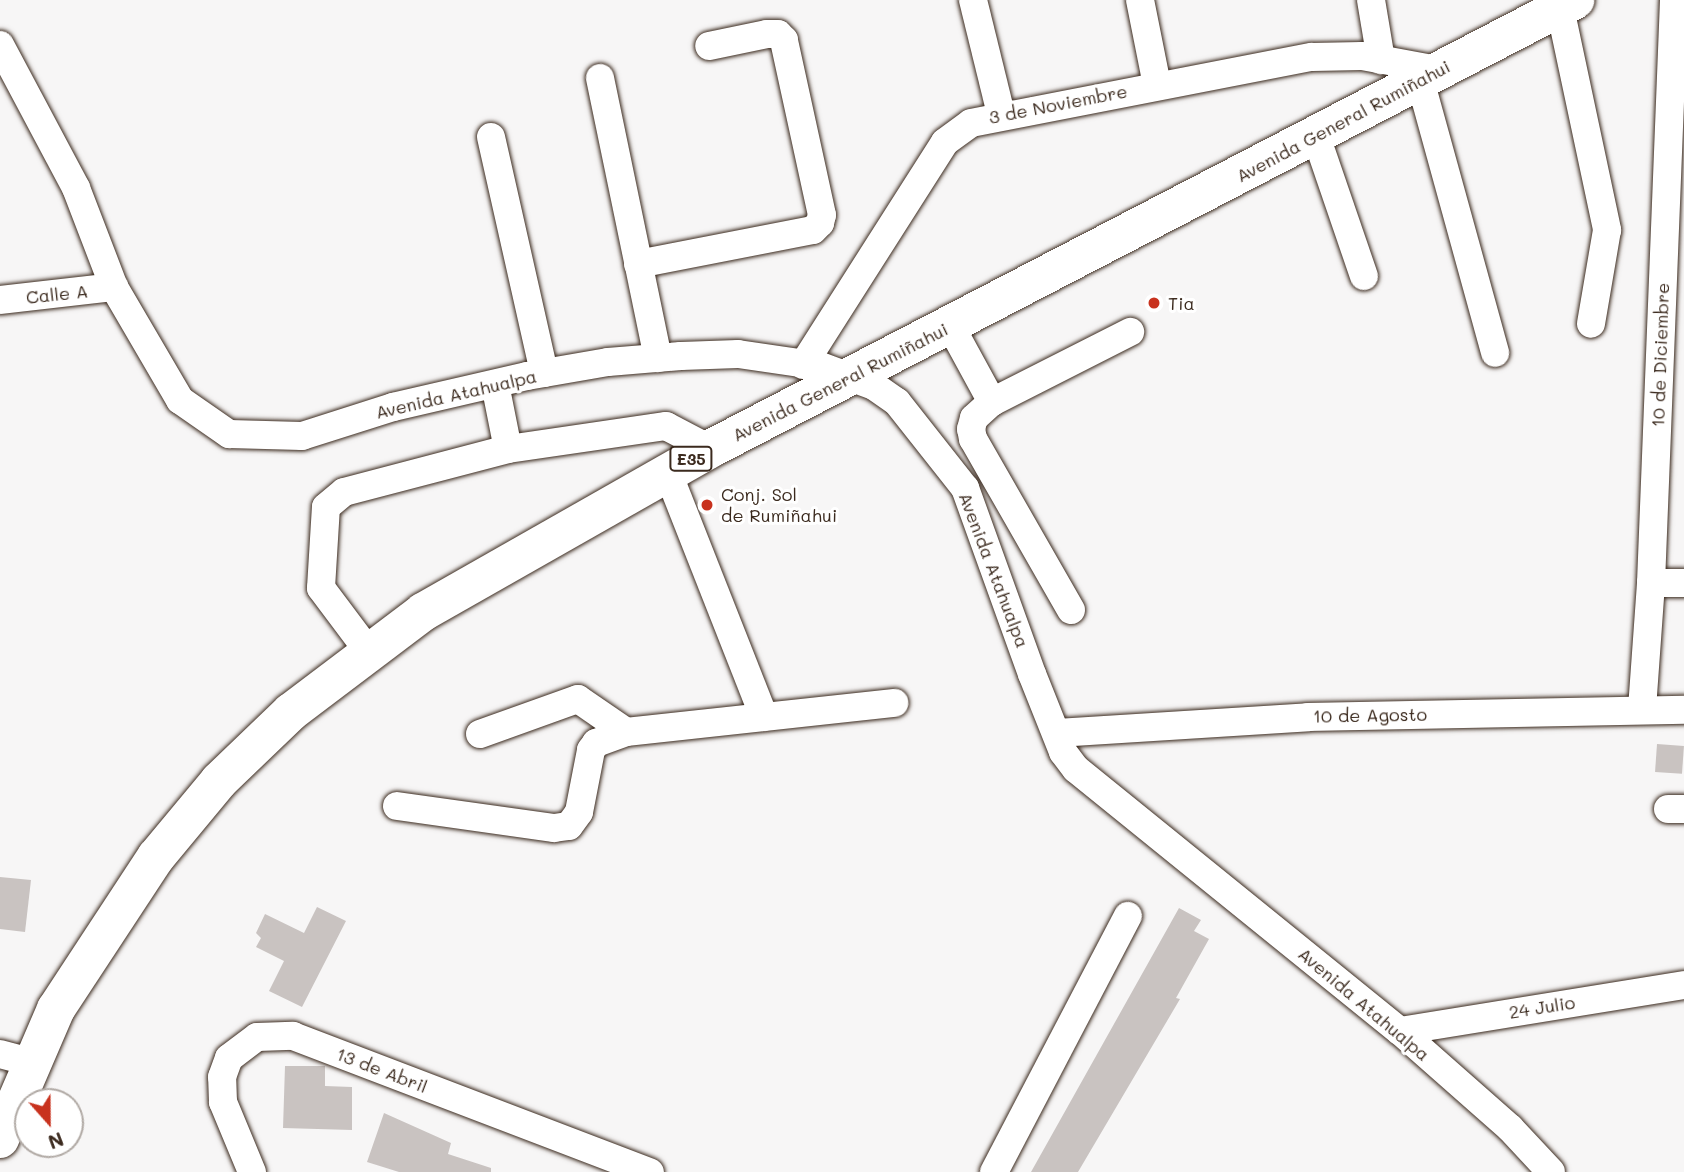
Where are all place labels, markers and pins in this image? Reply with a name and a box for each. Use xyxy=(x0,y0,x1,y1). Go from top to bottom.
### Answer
place label: Tia xyxy=(1168,292,1195,314)
marker: Tia xyxy=(1146,295,1162,311)
place label: Conj. Sol de Rumiñahui xyxy=(721,484,837,526)
marker: Conj. Sol de Rumiñahui xyxy=(699,497,715,513)

